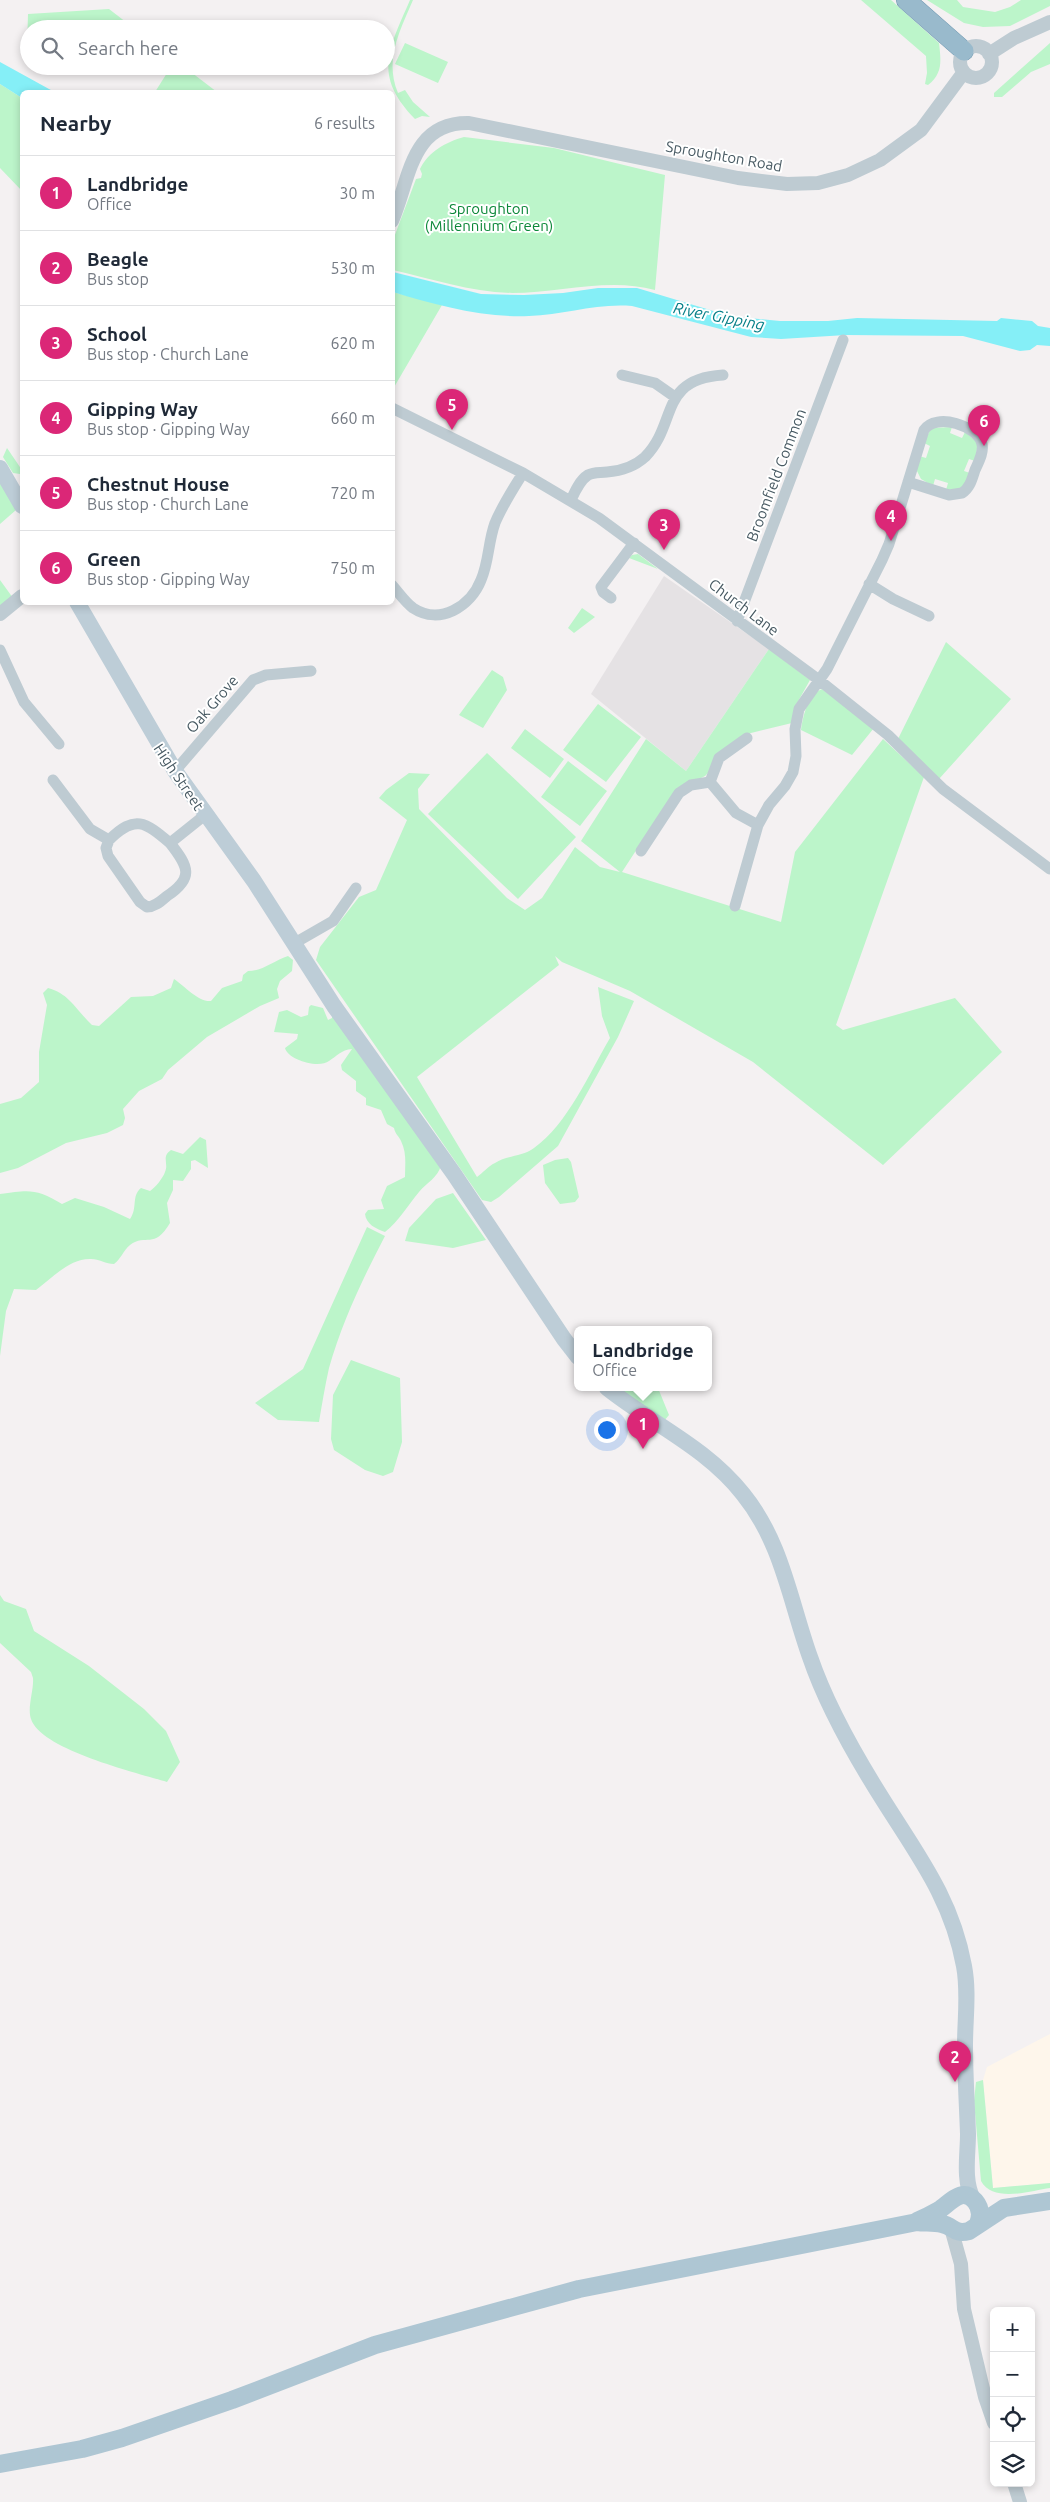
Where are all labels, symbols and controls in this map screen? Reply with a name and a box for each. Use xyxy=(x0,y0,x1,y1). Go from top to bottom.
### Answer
search box xyxy=(20,20,395,75)
icon: search xyxy=(38,34,66,62)
text: Search here xyxy=(78,37,178,59)
text: Nearby xyxy=(40,111,111,135)
text: 6 results xyxy=(314,114,375,132)
street label: Sproughton Road xyxy=(664,137,784,175)
text: Landbridge xyxy=(87,173,188,195)
text: 1 xyxy=(51,184,61,202)
text: 30 m xyxy=(339,184,375,202)
text: Office xyxy=(87,195,132,213)
park label: Sproughton (Millennium Green) xyxy=(425,200,553,234)
text: Beagle xyxy=(87,248,149,270)
text: 2 xyxy=(51,259,61,277)
text: 530 m xyxy=(330,259,375,277)
text: Bus stop xyxy=(87,270,149,288)
water label: River Gipping xyxy=(672,298,766,334)
text: School xyxy=(87,323,147,345)
text: 3 xyxy=(51,334,61,352)
text: 620 m xyxy=(330,334,375,352)
text: Bus stop · Church Lane xyxy=(87,345,249,363)
pin: 5 xyxy=(436,389,468,430)
text: Gipping Way xyxy=(87,398,198,420)
pin: 6 xyxy=(968,405,1000,446)
street label: Broomfield Common xyxy=(743,406,809,544)
text: 4 xyxy=(51,409,61,427)
text: 660 m xyxy=(330,409,375,427)
text: Bus stop · Gipping Way xyxy=(87,420,250,438)
text: Chestnut House xyxy=(87,473,230,495)
text: 5 xyxy=(51,484,61,502)
text: 720 m xyxy=(330,484,375,502)
text: Bus stop · Church Lane xyxy=(87,495,249,513)
pin: 4 xyxy=(875,500,907,541)
pin: 3 xyxy=(648,509,680,550)
text: Green xyxy=(87,548,141,570)
text: 6 xyxy=(51,559,61,577)
text: 750 m xyxy=(330,559,375,577)
text: Bus stop · Gipping Way xyxy=(87,570,250,588)
street label: Church Lane xyxy=(706,575,782,639)
street label: Oak Grove xyxy=(183,672,241,736)
street label: High Street xyxy=(151,740,208,814)
popup xyxy=(574,1326,712,1391)
text: Landbridge xyxy=(592,1339,694,1361)
text: Office xyxy=(592,1361,637,1379)
pin: 1 xyxy=(627,1408,659,1449)
your location xyxy=(594,1417,620,1443)
pin: 2 xyxy=(939,2041,971,2082)
map controls xyxy=(990,2307,1035,2487)
button: + xyxy=(990,2307,1035,2352)
button: − xyxy=(990,2352,1035,2397)
button: locate xyxy=(990,2397,1035,2442)
button: layers xyxy=(990,2442,1035,2487)

